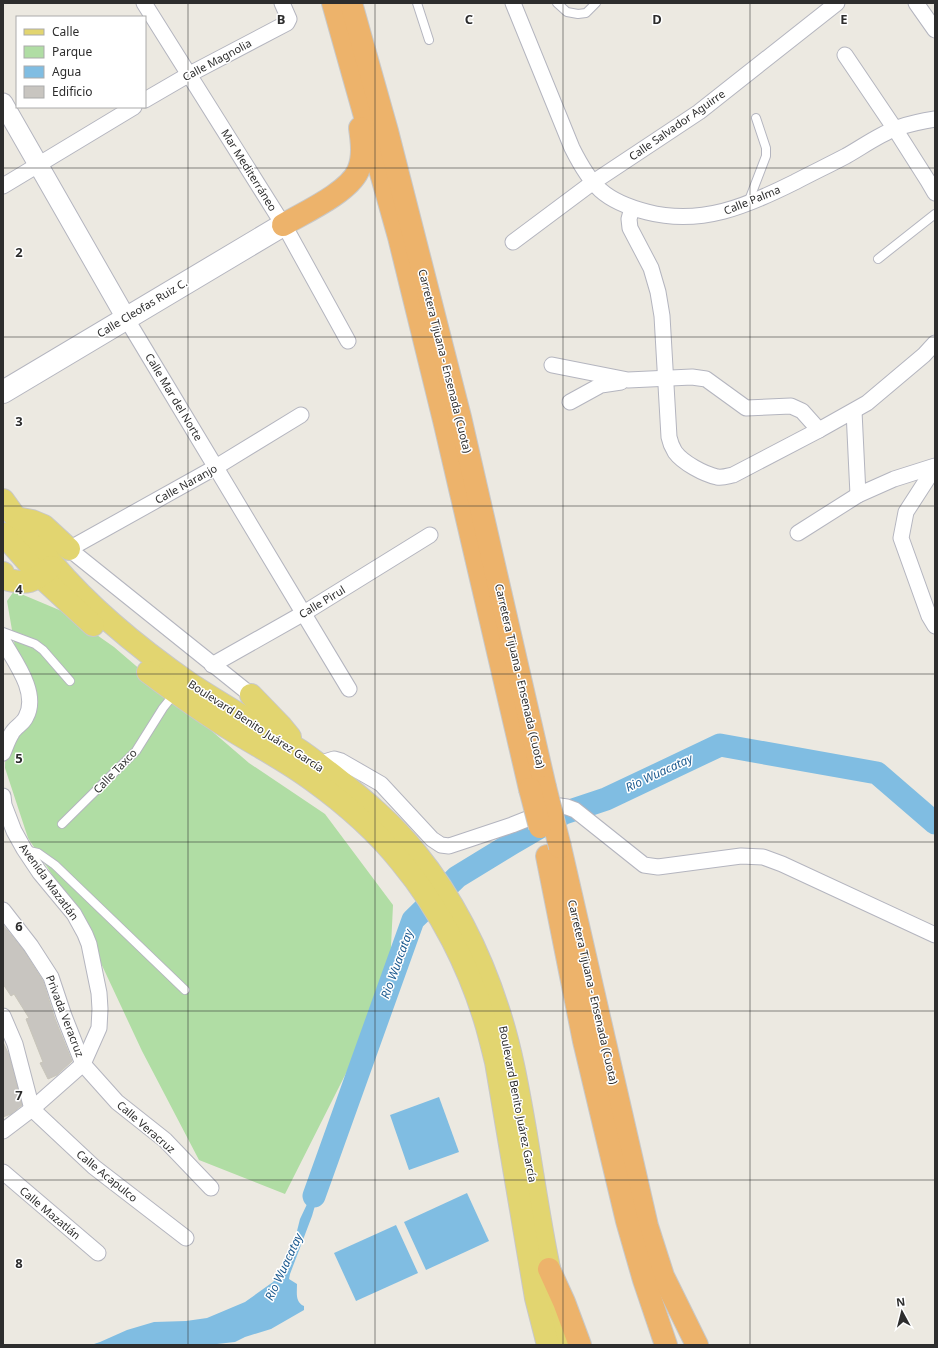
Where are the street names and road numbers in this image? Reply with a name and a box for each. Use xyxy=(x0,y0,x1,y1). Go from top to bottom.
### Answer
street label: Calle Magnolia xyxy=(180,35,254,84)
street label: Calle Salvador Aguirre xyxy=(626,86,728,163)
street label: Mar Mediterráneo xyxy=(218,126,281,214)
street label: Calle Palma xyxy=(721,181,782,218)
street label: Carretera Tijuana - Ensenada (Cuota) xyxy=(415,267,476,454)
street label: Calle Cleofas Ruiz C. xyxy=(94,275,190,341)
street label: Calle Mar del Norte xyxy=(142,350,207,443)
street label: Calle Naranjo xyxy=(152,460,220,507)
street label: Calle Pirul xyxy=(296,582,348,621)
street label: Carretera Tijuana - Ensenada (Cuota) xyxy=(492,582,549,770)
street label: Boulevard Benito Juárez García xyxy=(186,676,327,775)
street label: Calle Taxco xyxy=(90,745,140,796)
street label: Avenida Mazatlán xyxy=(16,840,82,923)
street label: Carretera Tijuana - Ensenada (Cuota) xyxy=(565,898,622,1086)
street label: Privada Veracruz xyxy=(43,973,88,1059)
street label: Boulevard Benito Juárez García xyxy=(496,1025,541,1183)
street label: Calle Veracruz xyxy=(114,1097,179,1156)
street label: Calle Acapulco xyxy=(74,1146,141,1205)
street label: Calle Mazatlán xyxy=(17,1183,84,1243)

